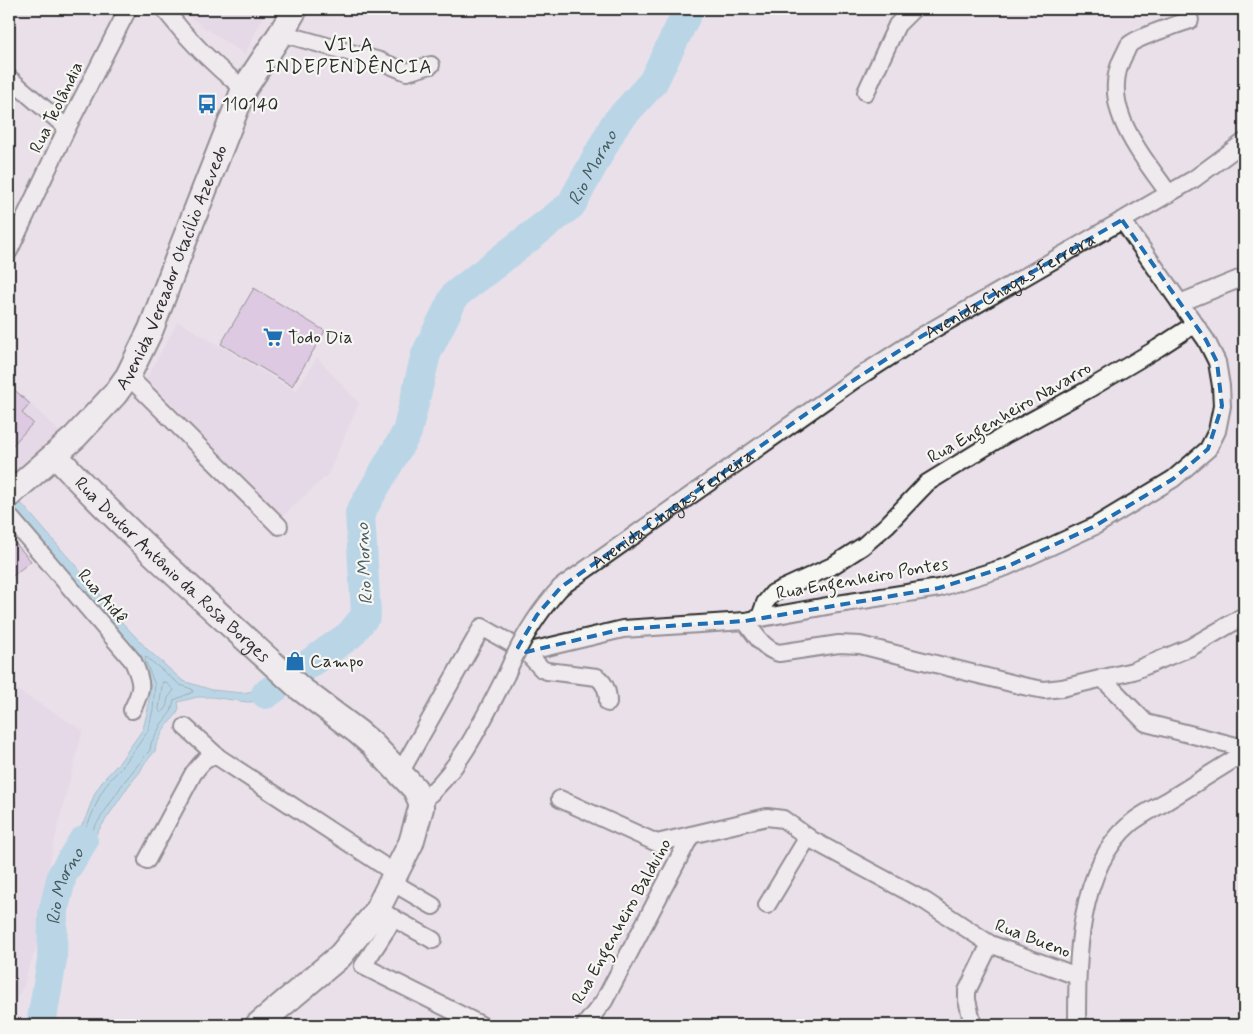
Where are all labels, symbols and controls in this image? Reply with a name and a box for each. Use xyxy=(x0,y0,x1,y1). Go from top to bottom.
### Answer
district label: VILA INDEPENDÊNCIA xyxy=(265,33,433,80)
street label: Rua Teolândia xyxy=(24,58,89,157)
bus stop icon: 110140 xyxy=(196,93,218,115)
place label: 110140 xyxy=(222,93,278,117)
water label: Rio Morno xyxy=(562,125,624,210)
street label: Avenida Vereador Otacílio Azevedo xyxy=(111,142,234,395)
street label: Avenida Chagas Ferreira xyxy=(920,228,1100,345)
supermarket icon: Todo Dia xyxy=(262,326,284,348)
place label: Todo Dia xyxy=(288,326,353,350)
street label: Rua Engenheiro Navarro xyxy=(923,356,1097,471)
street label: Avenida Chagas Ferreira xyxy=(587,444,759,575)
street label: Rua Doutor Antônio da Rosa Borges xyxy=(69,472,275,668)
water label: Rio Morno xyxy=(350,521,379,606)
street label: Rua Engenheiro Pontes xyxy=(774,552,951,608)
street label: Rua Aidê xyxy=(72,564,133,629)
shop icon: Campo xyxy=(284,650,306,672)
place label: Campo xyxy=(310,650,364,674)
street label: Rua Engenheiro Balduino xyxy=(566,834,679,1010)
water label: Rio Morno xyxy=(42,842,91,925)
street label: Rua Bueno xyxy=(991,914,1074,964)

